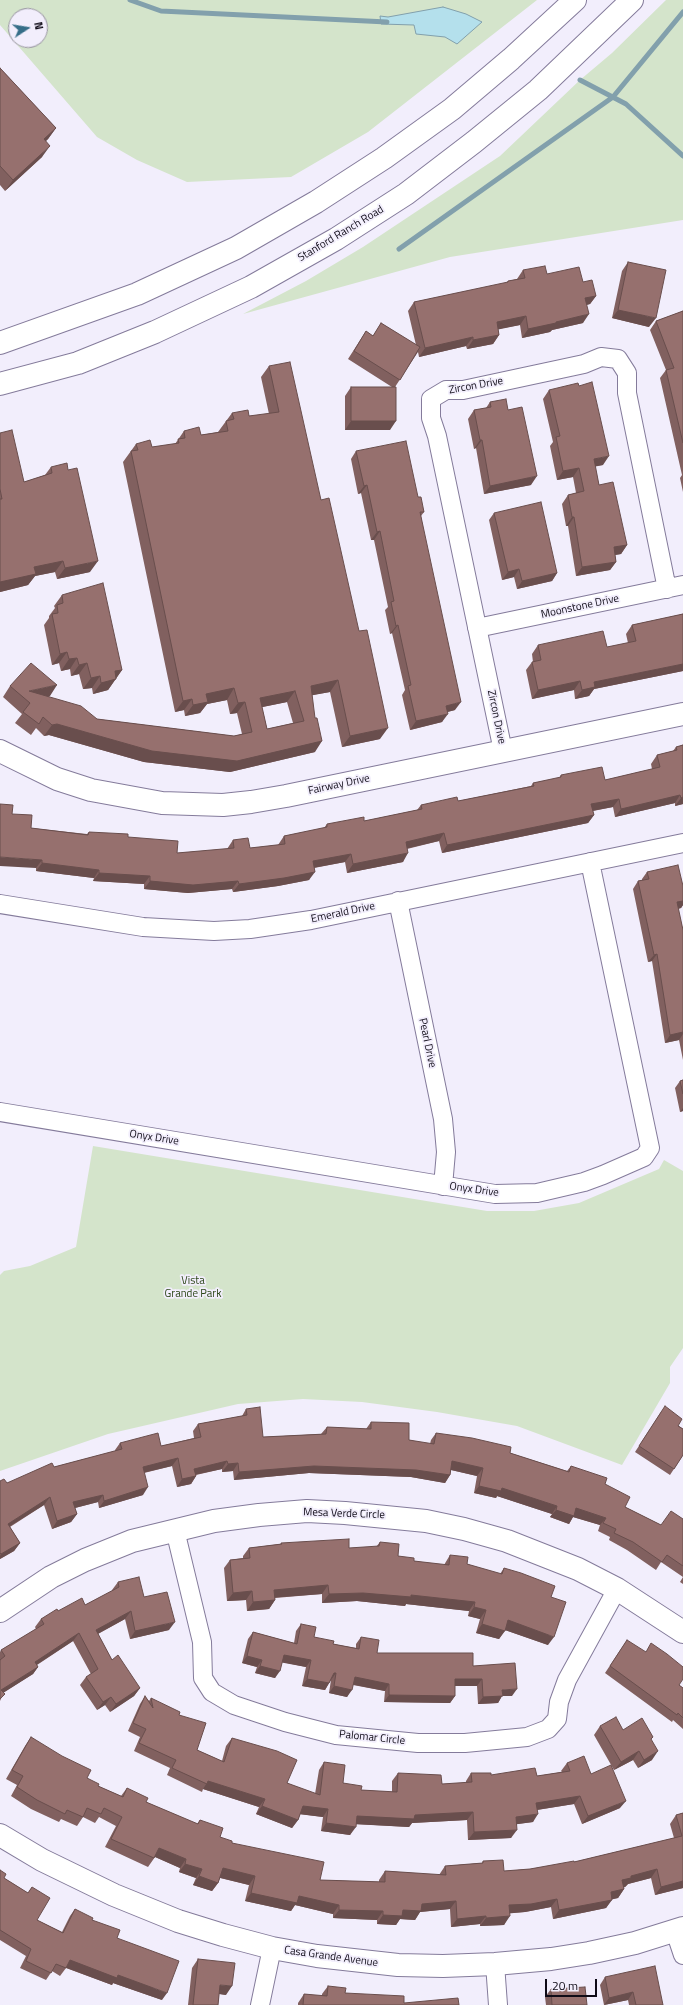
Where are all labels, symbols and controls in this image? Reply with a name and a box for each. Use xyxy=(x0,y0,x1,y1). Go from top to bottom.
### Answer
north arrow xyxy=(8,8,48,48)
text: N xyxy=(30,20,47,31)
street label: Stanford Ranch Road xyxy=(296,203,386,265)
street label: Zircon Drive xyxy=(448,375,504,397)
street label: Moonstone Drive xyxy=(540,592,620,622)
street label: Zircon Drive xyxy=(484,689,508,745)
street label: Fairway Drive xyxy=(307,772,371,798)
street label: Emerald Drive xyxy=(310,900,376,926)
street label: Pearl Drive xyxy=(415,1017,439,1069)
street label: Onyx Drive xyxy=(128,1128,180,1148)
street label: Onyx Drive xyxy=(448,1180,500,1200)
park label: Vista Grande Park xyxy=(165,1274,221,1300)
street label: Mesa Verde Circle xyxy=(303,1506,385,1522)
street label: Palomar Circle xyxy=(338,1728,406,1748)
street label: Casa Grande Avenue xyxy=(283,1944,379,1970)
scale bar xyxy=(547,1971,599,1997)
text: 20 m xyxy=(552,1976,578,1995)

